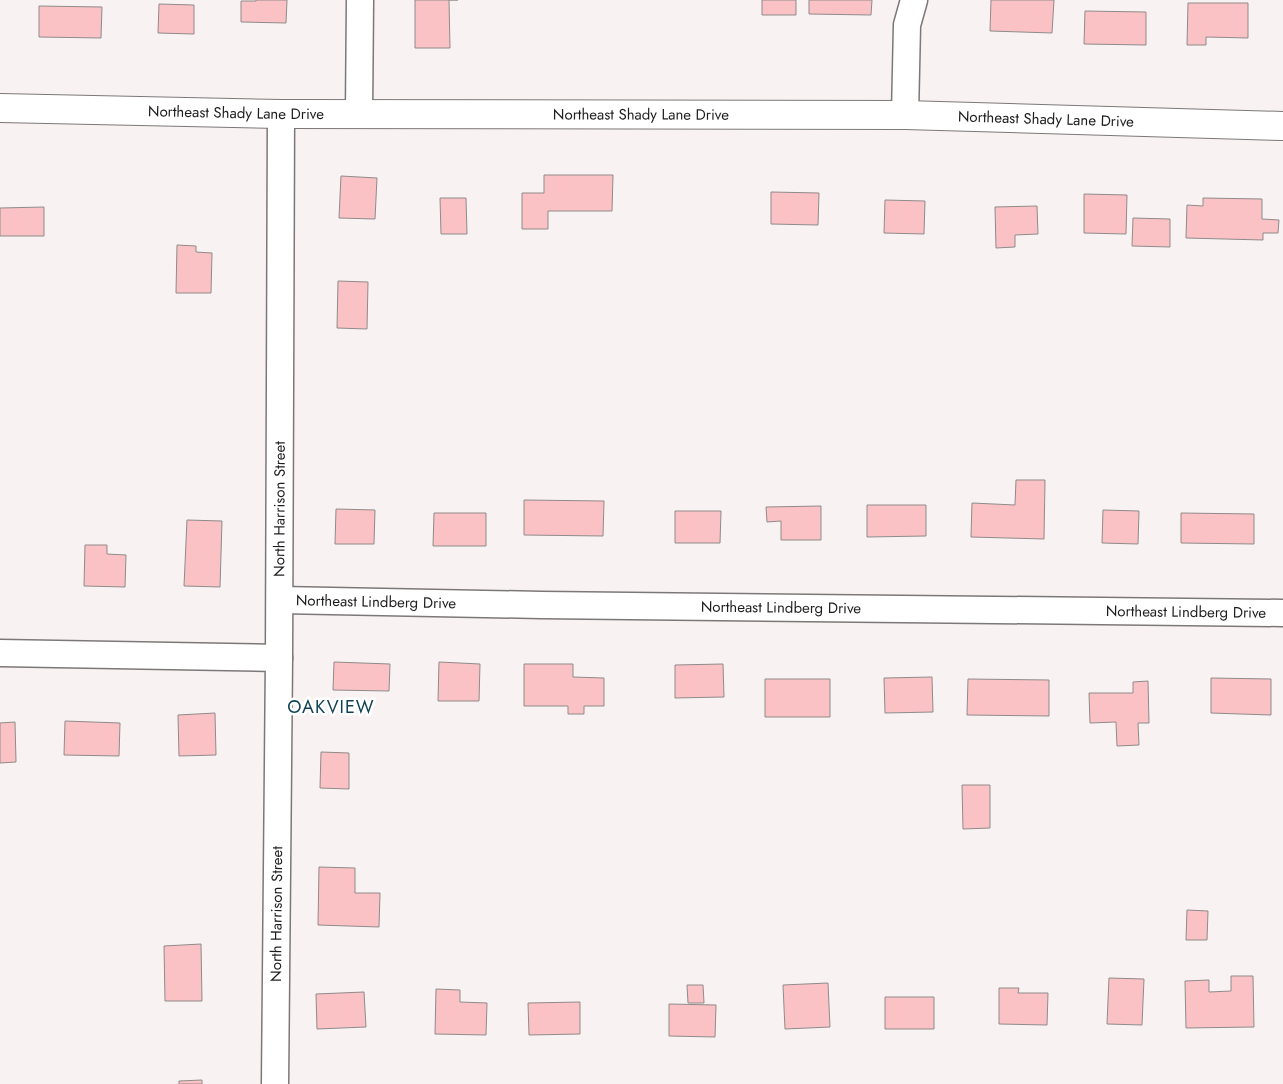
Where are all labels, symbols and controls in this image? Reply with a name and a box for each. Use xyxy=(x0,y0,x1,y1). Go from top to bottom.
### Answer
street label: Northeast Shady Lane Drive xyxy=(148,100,324,125)
street label: Northeast Shady Lane Drive xyxy=(553,103,729,126)
street label: Northeast Shady Lane Drive xyxy=(958,106,1135,133)
street label: North Harrison Street xyxy=(268,441,291,577)
street label: Northeast Lindberg Drive xyxy=(296,589,457,614)
street label: Northeast Lindberg Drive xyxy=(701,596,862,619)
street label: Northeast Lindberg Drive xyxy=(1106,600,1267,624)
district label: OAKVIEW xyxy=(287,694,375,720)
street label: North Harrison Street xyxy=(265,846,288,982)

